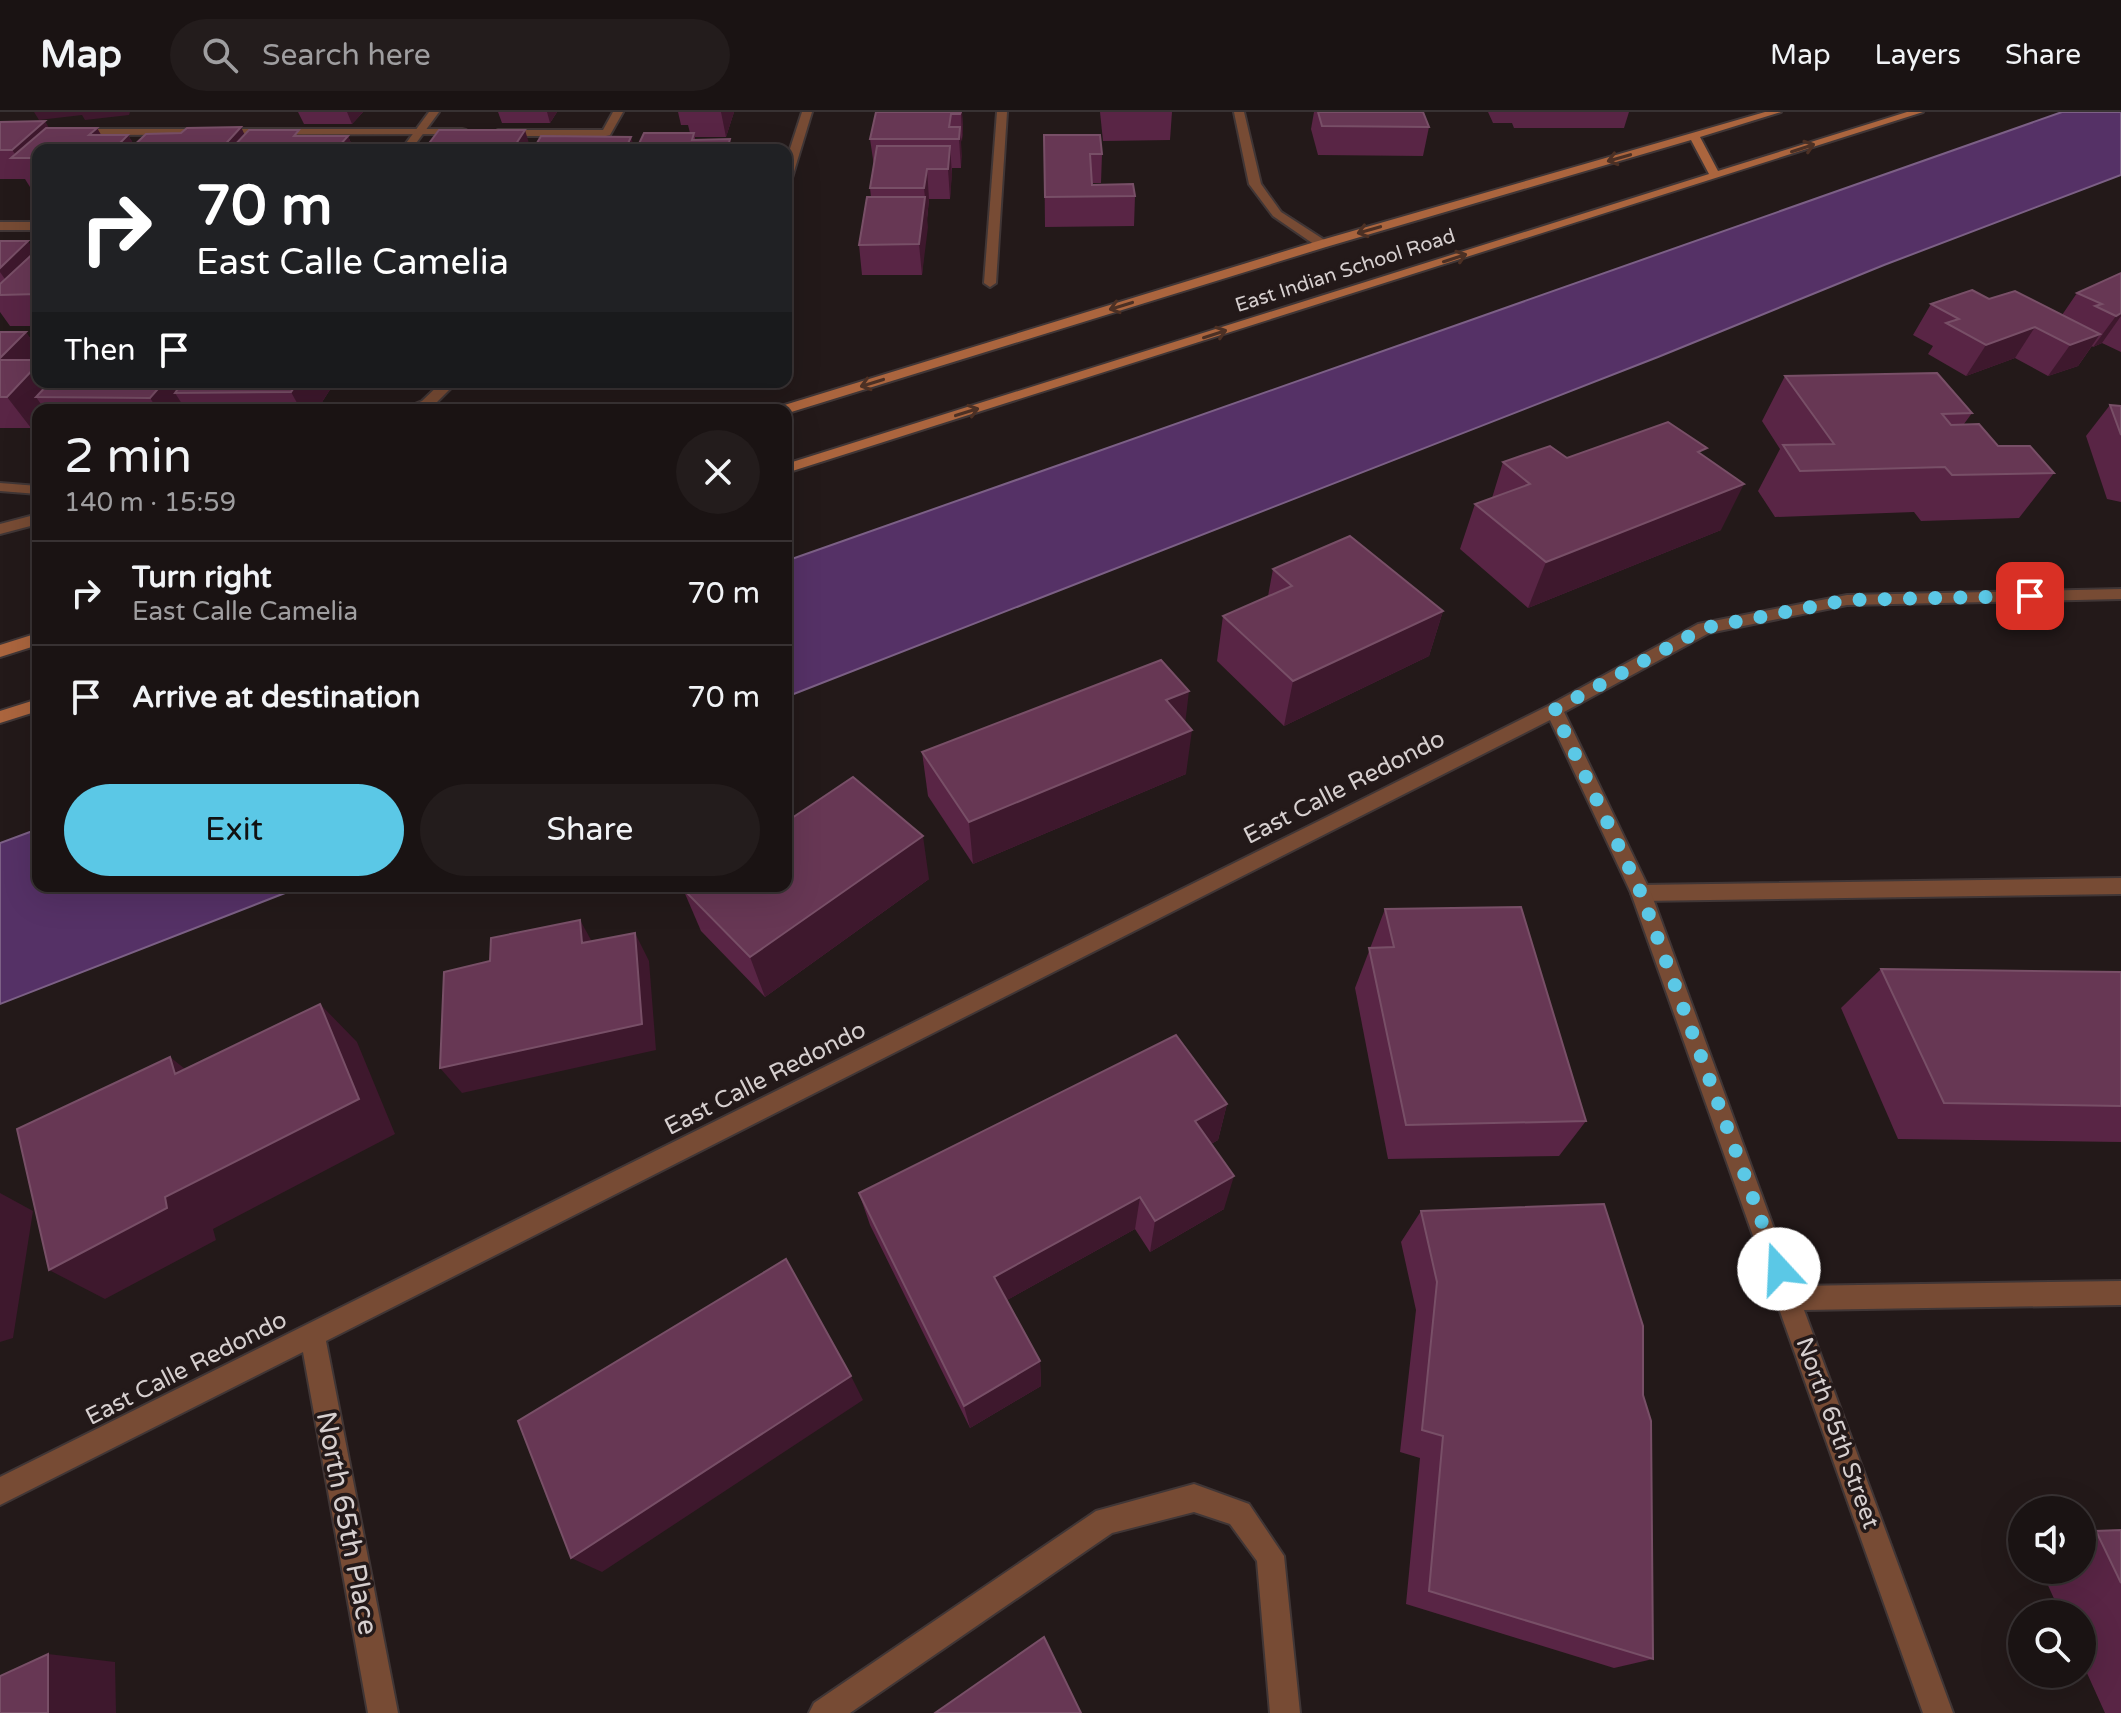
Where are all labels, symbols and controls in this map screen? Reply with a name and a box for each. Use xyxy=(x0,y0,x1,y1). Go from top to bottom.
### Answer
search box xyxy=(170,19,730,91)
text: Map xyxy=(40,32,122,78)
icon: search xyxy=(198,33,242,77)
text: Search here xyxy=(262,37,431,74)
text: Map xyxy=(1770,38,1831,72)
text: Layers xyxy=(1875,38,1961,72)
text: Share xyxy=(2005,38,2081,72)
one-way arrow xyxy=(1791,140,1816,155)
one-way arrow xyxy=(1606,151,1632,166)
text: 70 m xyxy=(196,173,332,240)
icon: right xyxy=(64,176,168,280)
one-way arrow xyxy=(1357,223,1383,238)
street label: East Indian School Road xyxy=(1232,224,1458,318)
text: East Calle Camelia xyxy=(196,241,509,284)
one-way arrow xyxy=(1442,250,1467,265)
one-way arrow xyxy=(1108,299,1134,314)
one-way arrow xyxy=(1202,326,1228,341)
icon: arrive xyxy=(152,328,196,372)
text: Then xyxy=(64,332,136,369)
one-way arrow xyxy=(860,376,885,391)
one-way arrow xyxy=(954,404,980,419)
text: 2 min xyxy=(64,428,192,486)
button: close xyxy=(676,430,760,514)
text: 140 m · 15:59 xyxy=(64,487,236,518)
text: Turn right xyxy=(132,559,272,596)
pin xyxy=(1996,562,2064,630)
icon: right xyxy=(64,571,108,615)
icon: arrive xyxy=(2008,574,2052,618)
text: 70 m xyxy=(687,575,760,612)
text: East Calle Camelia xyxy=(132,596,358,627)
icon: arrive xyxy=(64,675,108,719)
text: Arrive at destination xyxy=(132,679,420,716)
text: 70 m xyxy=(687,679,760,716)
street label: East Calle Redondo xyxy=(1239,724,1450,851)
button: Exit xyxy=(64,784,404,876)
button: Share xyxy=(420,784,760,876)
street label: East Calle Redondo xyxy=(660,1015,871,1142)
position arrow xyxy=(1737,1227,1821,1311)
street label: East Calle Redondo xyxy=(81,1305,292,1432)
street label: North 65th Street xyxy=(1789,1334,1886,1533)
street label: North 65th Place xyxy=(309,1408,385,1638)
map controls xyxy=(2008,1496,2096,1688)
button: sound xyxy=(2008,1496,2096,1584)
button: search xyxy=(2008,1600,2096,1688)

